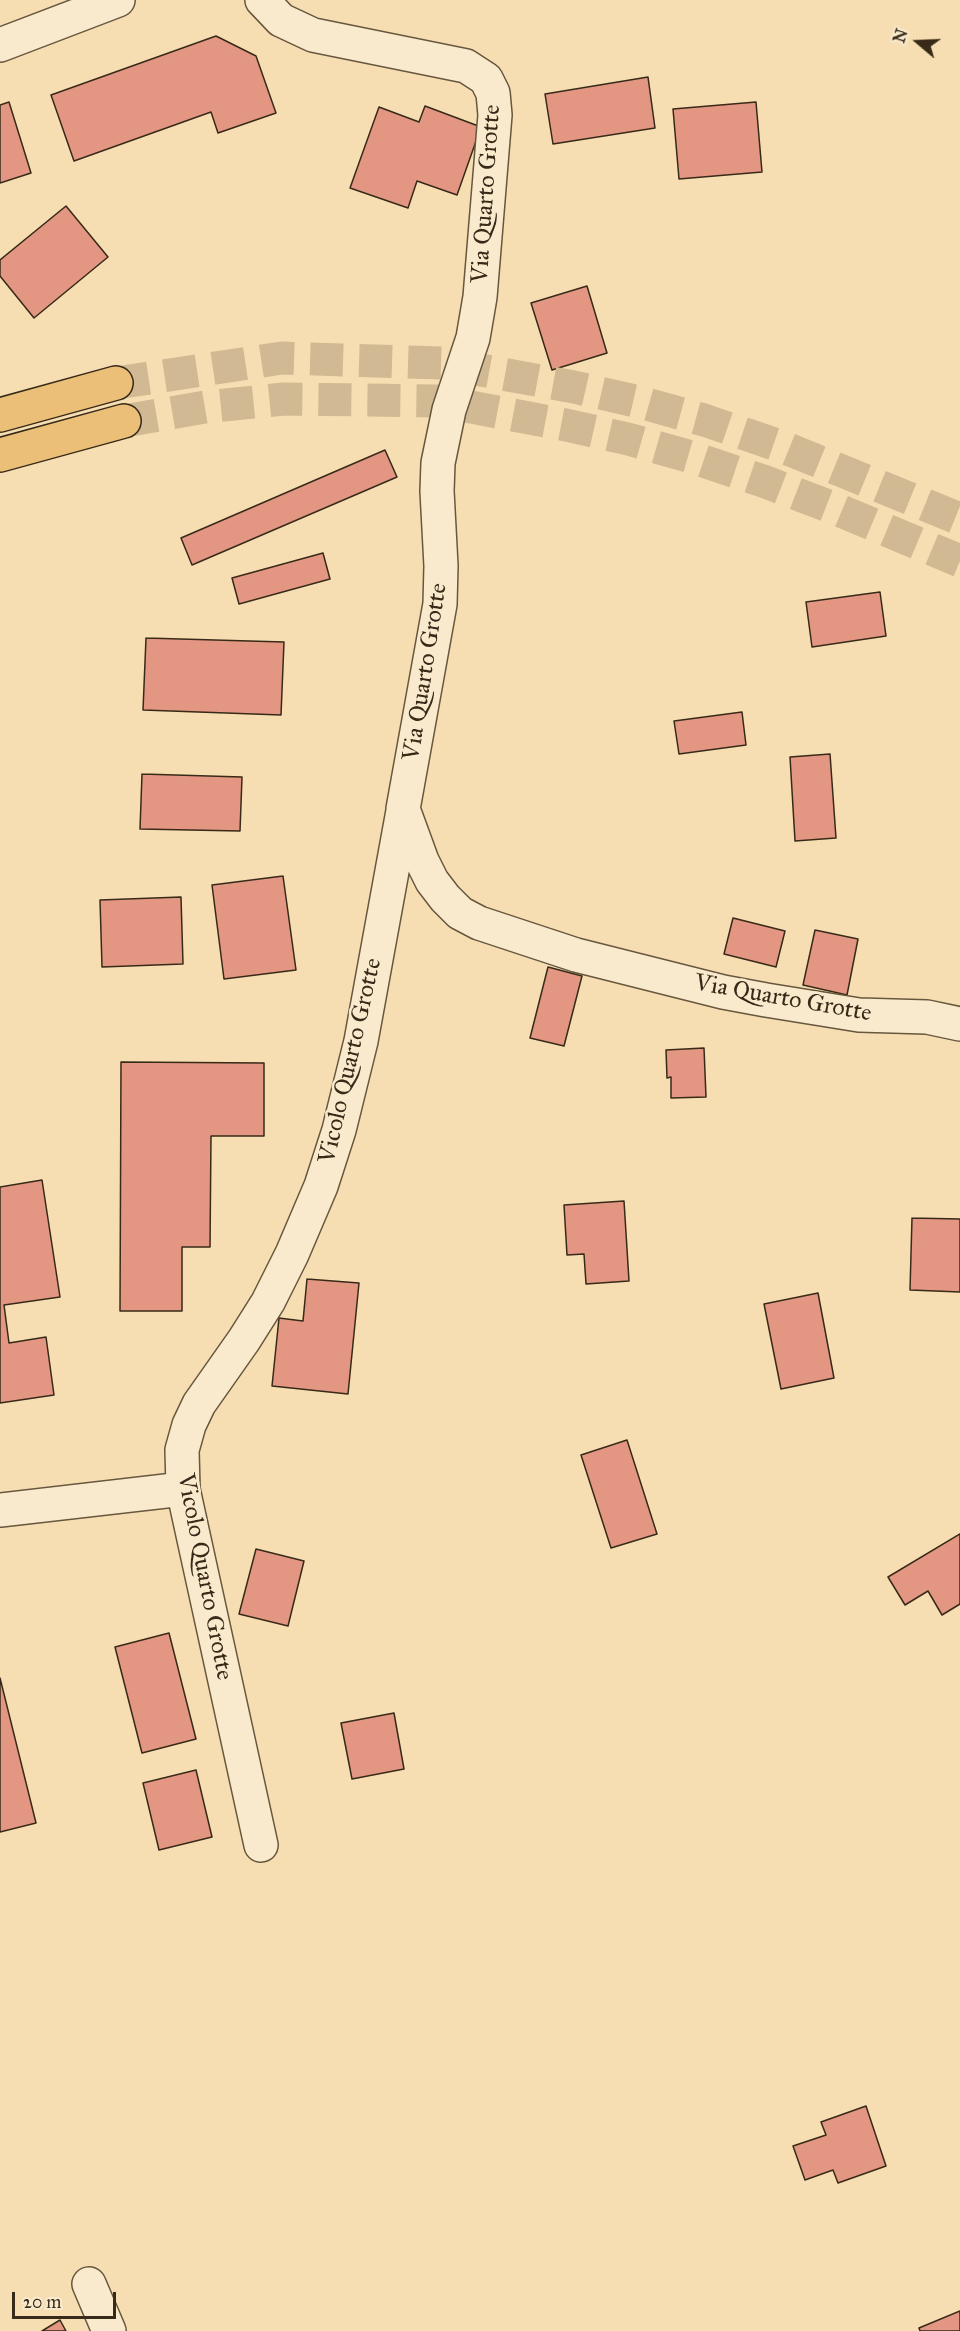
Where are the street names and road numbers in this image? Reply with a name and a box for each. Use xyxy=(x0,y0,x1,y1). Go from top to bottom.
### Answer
street label: Via Quarto Grotte xyxy=(466,104,508,284)
street label: Via Quarto Grotte xyxy=(398,581,454,763)
street label: Vicolo Quarto Grotte xyxy=(313,956,389,1166)
street label: Via Quarto Grotte xyxy=(692,969,874,1029)
street label: Vicolo Quarto Grotte xyxy=(170,1471,238,1683)

